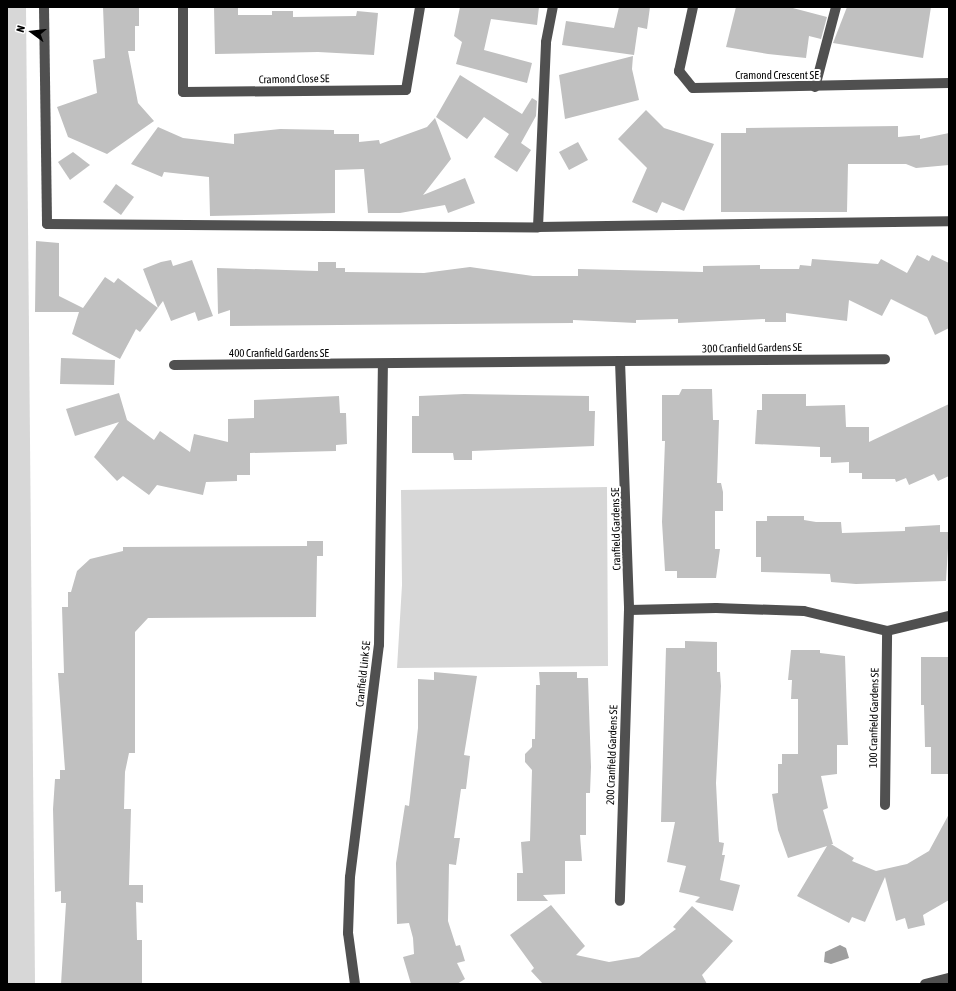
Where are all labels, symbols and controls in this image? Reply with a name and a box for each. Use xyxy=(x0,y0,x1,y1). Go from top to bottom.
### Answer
north arrow xyxy=(12,12,52,52)
text: N xyxy=(14,24,27,34)
street label: Cramond Crescent SE xyxy=(735,68,819,82)
street label: Cramond Close SE xyxy=(258,72,330,86)
street label: 300 Cranfield Gardens SE xyxy=(702,341,802,355)
street label: 400 Cranfield Gardens SE xyxy=(229,346,329,360)
street label: Cranfield Gardens SE xyxy=(609,487,623,571)
street label: Cranfield Link SE xyxy=(353,640,373,708)
street label: 100 Cranfield Gardens SE xyxy=(867,668,881,768)
street label: 200 Cranfield Gardens SE xyxy=(604,705,620,805)

